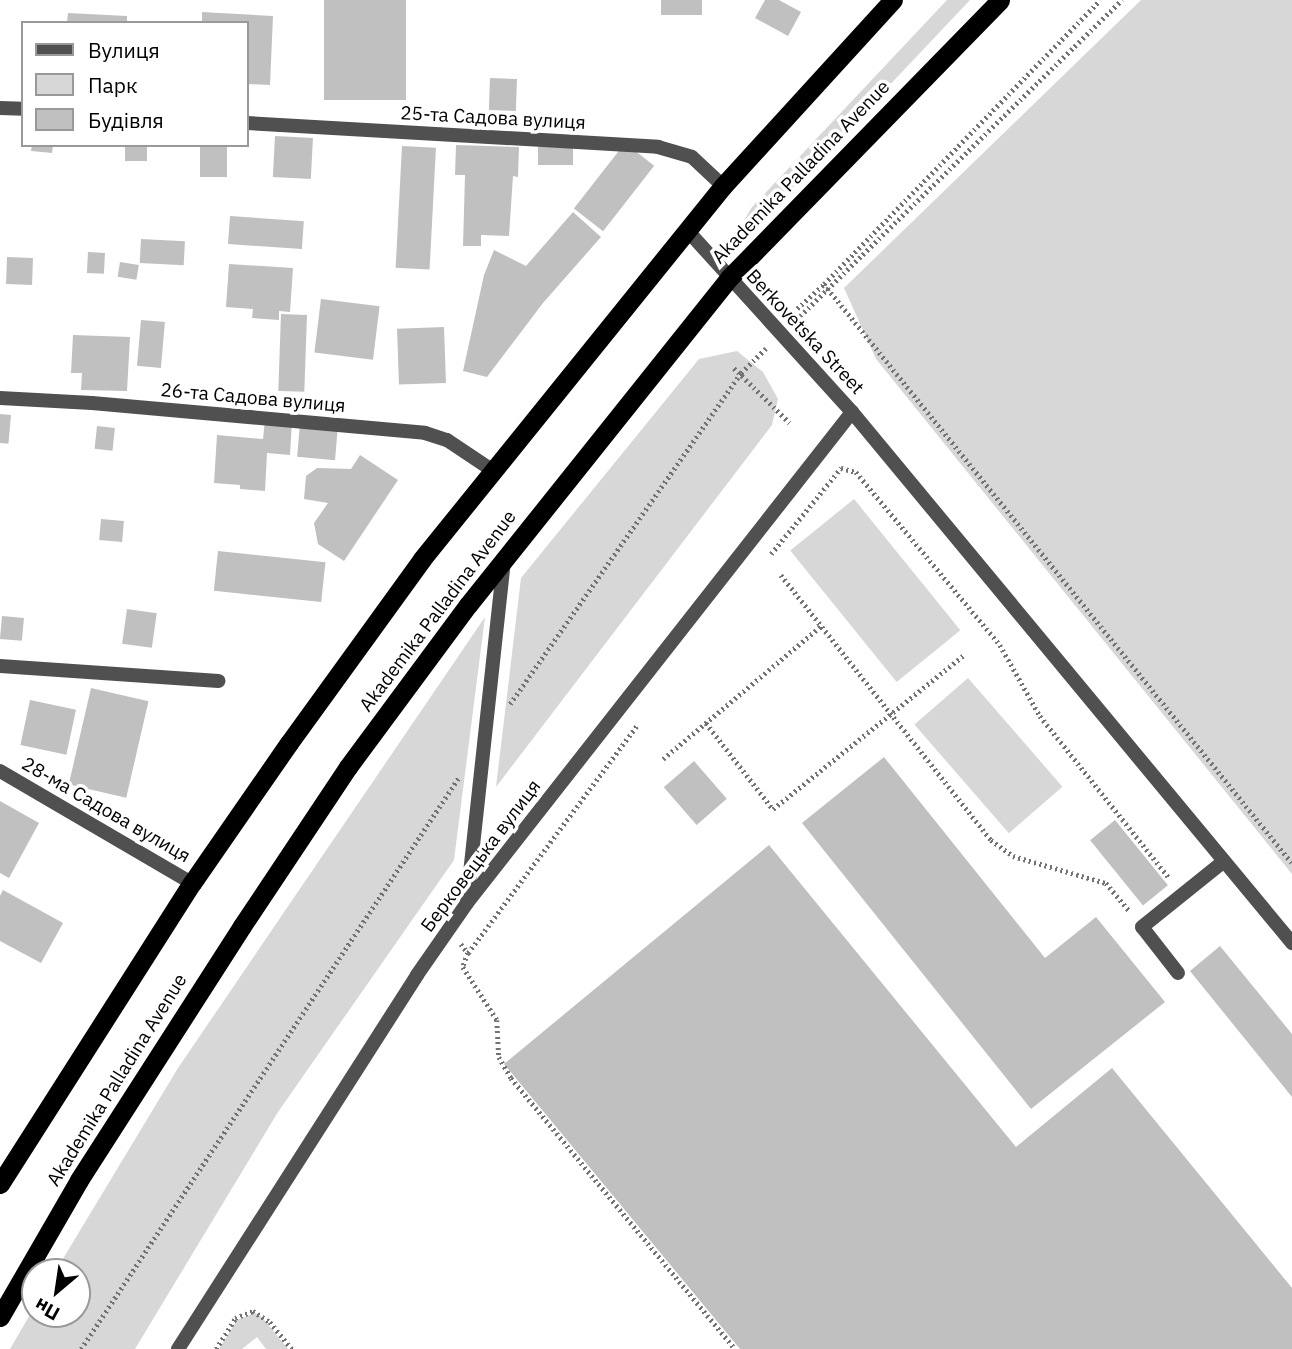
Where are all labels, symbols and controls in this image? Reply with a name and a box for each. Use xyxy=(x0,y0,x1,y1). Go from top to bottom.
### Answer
legend xyxy=(21,21,248,147)
text: Вулиця xyxy=(88,36,160,64)
text: Парк xyxy=(88,71,138,99)
street label: Akademika Palladina Avenue xyxy=(707,76,895,268)
street label: 25-та Садова вулиця xyxy=(400,102,586,134)
text: Будівля xyxy=(88,106,164,134)
street label: Berkovetska Street xyxy=(741,265,869,399)
street label: 26-та Садова вулиця xyxy=(160,379,346,417)
street label: Akademika Palladina Avenue xyxy=(355,506,521,716)
street label: 28-ма Садова вулиця xyxy=(18,752,194,868)
street label: Берковецька вулиця xyxy=(416,775,546,937)
street label: Akademika Palladina Avenue xyxy=(42,970,192,1190)
north arrow xyxy=(21,1258,91,1328)
text: Пн xyxy=(30,1293,64,1326)

